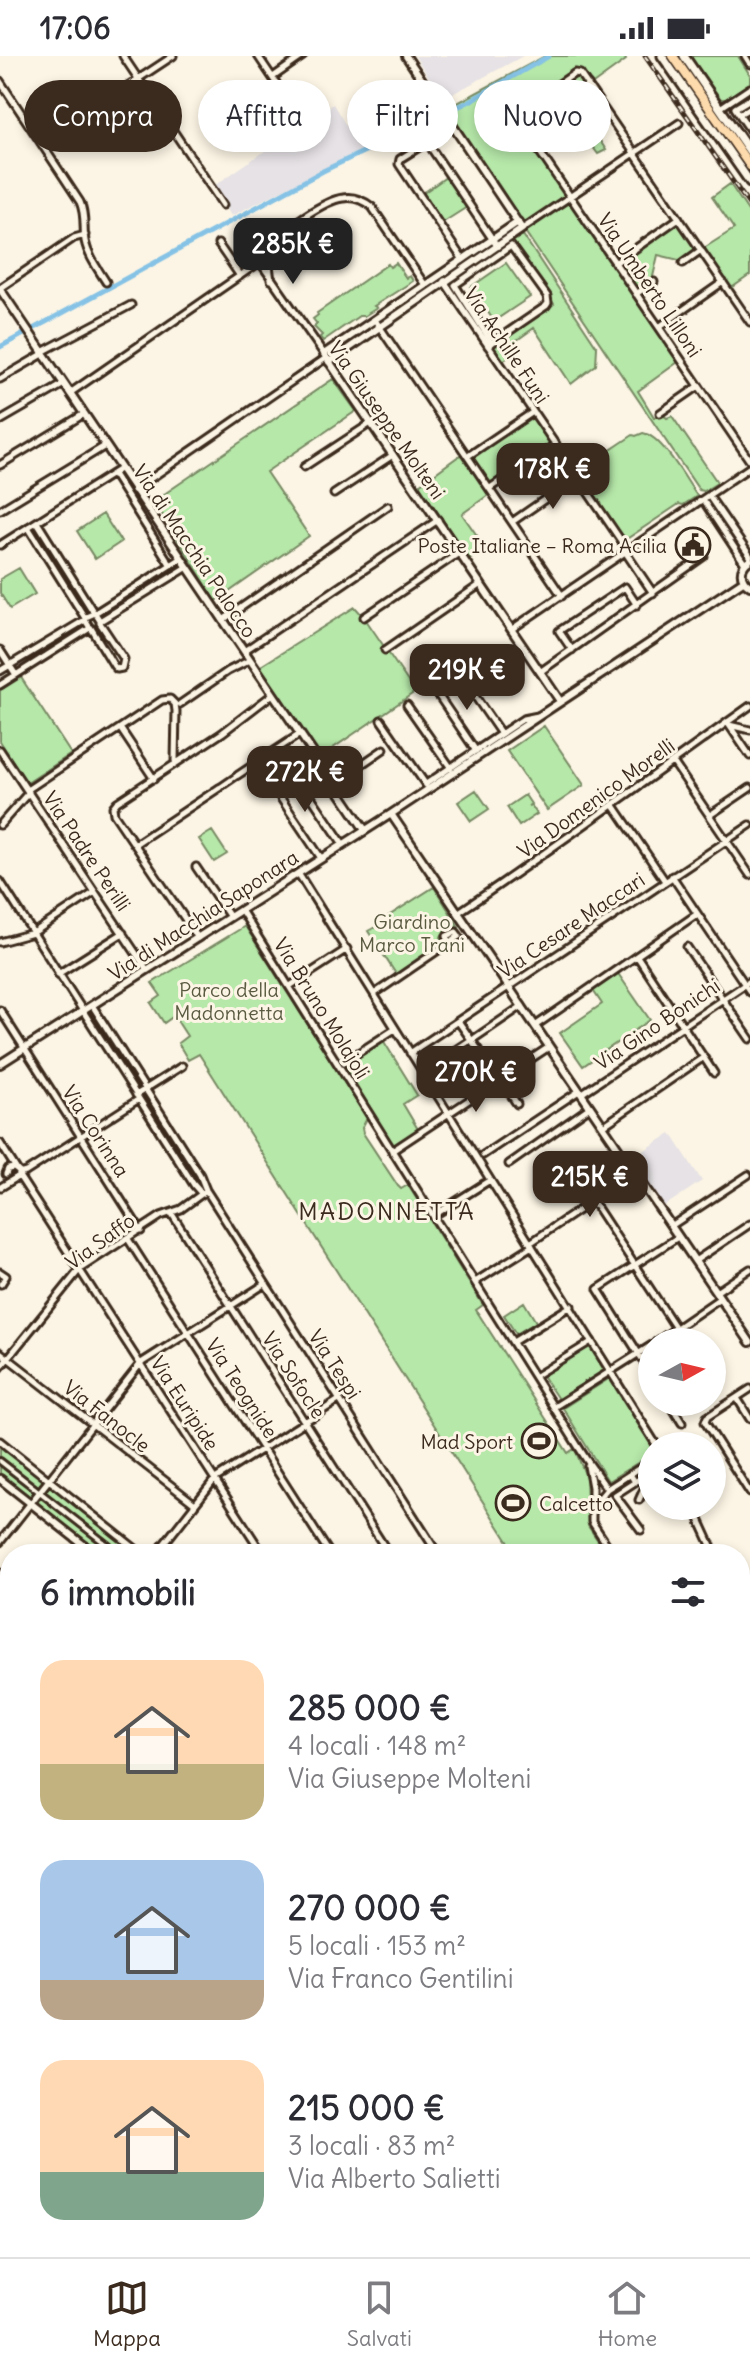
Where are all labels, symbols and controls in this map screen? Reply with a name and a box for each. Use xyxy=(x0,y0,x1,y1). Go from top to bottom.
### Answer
text: 17:06 xyxy=(40,9,110,47)
chip: Compra xyxy=(24,80,182,152)
chip: Affitta xyxy=(198,80,331,152)
chip: Filtri xyxy=(347,80,458,152)
chip: Nuovo xyxy=(474,80,611,152)
street label: Via Umberto Lilloni xyxy=(593,208,707,362)
pin: 285K € xyxy=(228,218,358,286)
text: 285K € xyxy=(251,227,335,260)
street label: Via Achille Funi xyxy=(459,282,555,408)
street label: Via Giuseppe Molteni xyxy=(323,336,451,504)
pin: 178K € xyxy=(488,443,618,511)
text: 178K € xyxy=(514,452,592,485)
street label: Via di Macchia Palocco xyxy=(128,460,262,642)
public building icon: Poste Italiane – Roma Acilia xyxy=(674,526,712,564)
place label: Poste Italiane – Roma Acilia xyxy=(418,533,667,558)
pin: 219K € xyxy=(402,644,532,712)
text: 219K € xyxy=(428,653,506,686)
street label: Via Domenico Morelli xyxy=(513,733,679,863)
pin: 272K € xyxy=(240,746,370,814)
text: 272K € xyxy=(265,755,345,788)
street label: Via Padre Perilli xyxy=(38,786,136,916)
street label: Via di Macchia Saponara xyxy=(103,844,303,986)
street label: Via Cesare Maccari xyxy=(493,867,649,983)
park label: Giardino Marco Trani xyxy=(359,909,465,957)
street label: Via Bruno Molajoli xyxy=(269,933,375,1083)
street label: Via Gino Bonichi xyxy=(589,973,725,1075)
park label: Parco della Madonnetta xyxy=(174,977,284,1025)
pin: 270K € xyxy=(411,1046,541,1114)
text: 270K € xyxy=(434,1055,518,1088)
street label: Via Corinna xyxy=(57,1080,135,1182)
pin: 215K € xyxy=(525,1151,655,1219)
text: 215K € xyxy=(551,1160,629,1193)
district label: MADONNETTA xyxy=(298,1196,476,1226)
street label: Via Saffo xyxy=(60,1207,140,1275)
street label: Via Tespi xyxy=(303,1324,367,1404)
street label: Via Sofocle xyxy=(257,1327,331,1423)
north arrow xyxy=(638,1328,726,1416)
map controls xyxy=(638,1328,726,1520)
street label: Via Teognide xyxy=(200,1333,284,1443)
street label: Via Euripide xyxy=(145,1351,225,1455)
street label: Via Fanocle xyxy=(59,1374,155,1458)
sports icon: Mad Sport xyxy=(520,1422,558,1460)
place label: Mad Sport xyxy=(420,1429,513,1454)
button: layers xyxy=(638,1432,726,1520)
sports icon: Calcetto xyxy=(494,1484,532,1522)
place label: Calcetto xyxy=(539,1491,613,1516)
icon: filters xyxy=(666,1570,710,1614)
text: 6 immobili xyxy=(40,1571,196,1614)
text: 285 000 € xyxy=(288,1686,451,1729)
icon: home xyxy=(104,1692,200,1788)
text: 4 locali · 148 m² xyxy=(288,1729,466,1762)
text: Via Giuseppe Molteni xyxy=(288,1762,531,1795)
text: 270 000 € xyxy=(288,1886,451,1929)
icon: home xyxy=(104,1892,200,1988)
text: 5 locali · 153 m² xyxy=(288,1929,466,1962)
text: Via Franco Gentilini xyxy=(288,1962,513,1995)
text: 215 000 € xyxy=(288,2086,445,2129)
icon: home xyxy=(104,2092,200,2188)
text: 3 locali · 83 m² xyxy=(288,2129,456,2162)
text: Via Alberto Salietti xyxy=(288,2162,500,2195)
tab: Mappa xyxy=(93,2276,161,2352)
tab: Salvati xyxy=(347,2276,412,2352)
tab: Home xyxy=(598,2276,657,2352)

